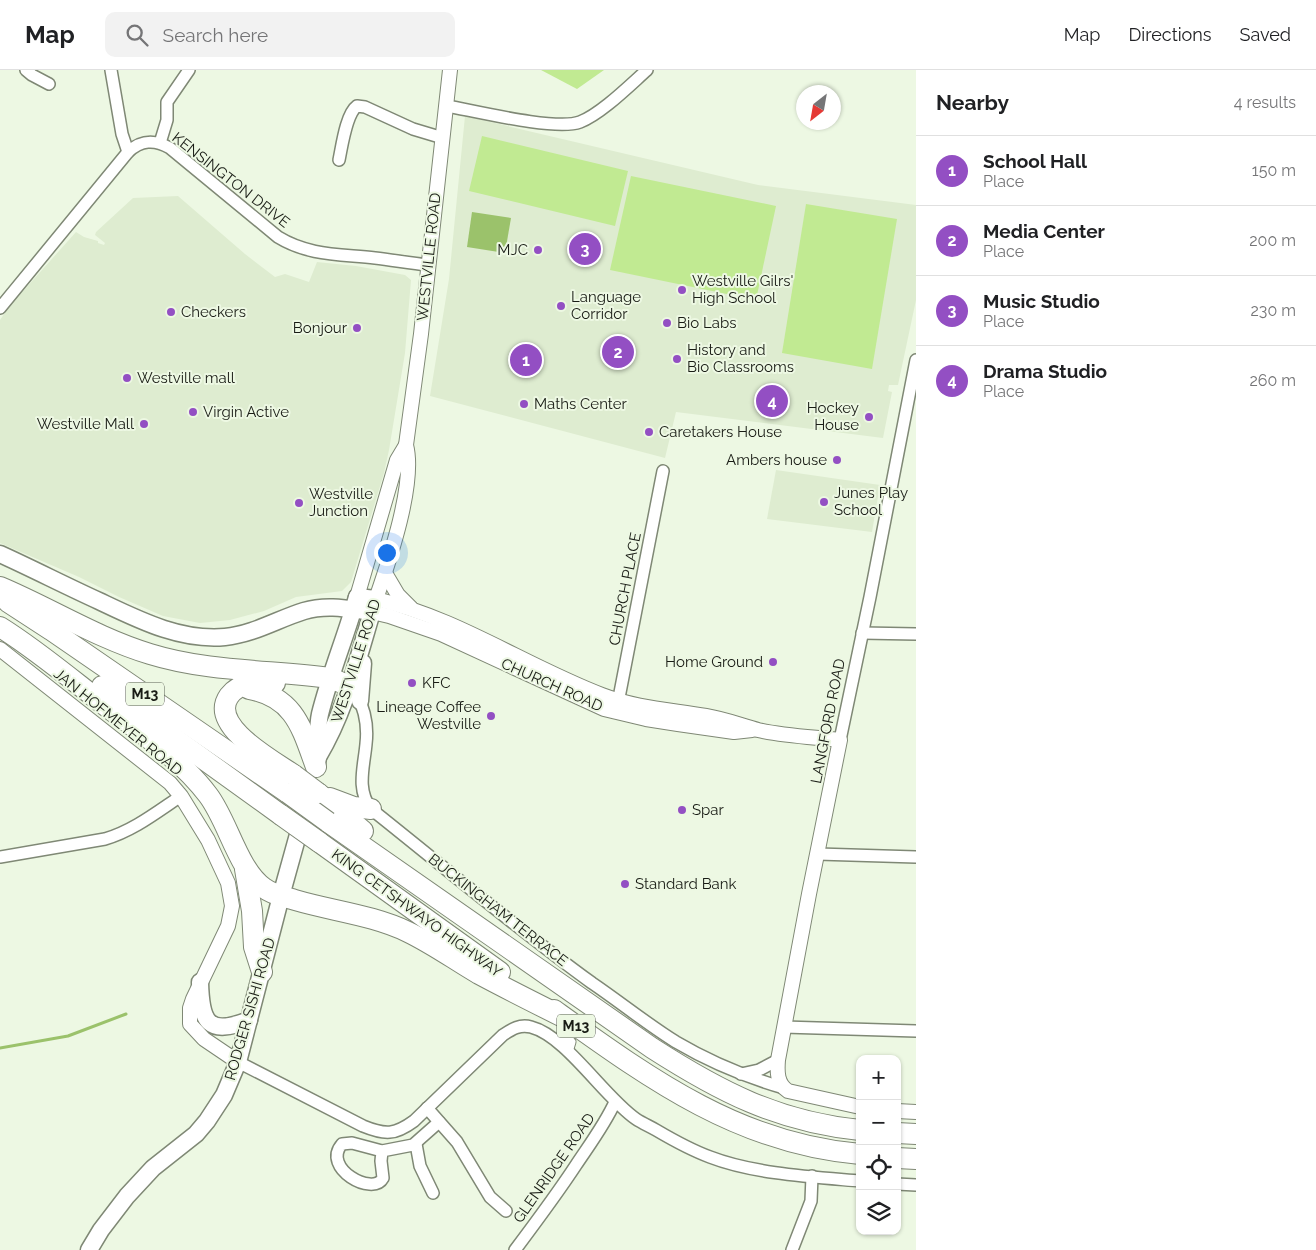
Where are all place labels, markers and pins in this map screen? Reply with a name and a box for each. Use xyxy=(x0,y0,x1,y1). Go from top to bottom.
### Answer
pin: 3 xyxy=(569,230,601,268)
place label: MJC xyxy=(497,241,528,259)
marker: MJC xyxy=(532,244,544,256)
place label: Westville Gilrs' High School xyxy=(692,272,793,307)
marker: Westville Gilrs' High School xyxy=(676,284,688,296)
place label: Language Corridor xyxy=(571,288,641,323)
marker: Language Corridor xyxy=(555,300,567,312)
place label: Checkers xyxy=(181,303,246,321)
marker: Checkers xyxy=(165,306,177,318)
place label: Bio Labs xyxy=(677,314,736,332)
marker: Bio Labs xyxy=(661,317,673,329)
place label: Bonjour xyxy=(293,319,348,337)
marker: Bonjour xyxy=(351,322,363,334)
pin: 2 xyxy=(602,333,634,371)
pin: 1 xyxy=(510,341,542,379)
place label: History and Bio Classrooms xyxy=(687,341,794,376)
marker: History and Bio Classrooms xyxy=(671,353,683,365)
place label: Westville mall xyxy=(137,369,236,387)
marker: Westville mall xyxy=(121,372,133,384)
pin: 4 xyxy=(756,382,788,420)
place label: Maths Center xyxy=(534,395,627,413)
marker: Maths Center xyxy=(518,398,530,410)
place label: Hockey House xyxy=(807,399,859,434)
place label: Virgin Active xyxy=(203,403,289,421)
marker: Virgin Active xyxy=(187,406,199,418)
marker: Hockey House xyxy=(863,411,875,423)
place label: Westville Mall xyxy=(37,415,135,433)
marker: Westville Mall xyxy=(138,418,150,430)
place label: Caretakers House xyxy=(659,423,782,441)
marker: Caretakers House xyxy=(643,426,655,438)
place label: Ambers house xyxy=(726,451,827,469)
marker: Ambers house xyxy=(831,454,843,466)
place label: Junes Play School xyxy=(834,484,908,519)
place label: Westville Junction xyxy=(309,485,373,520)
marker: Junes Play School xyxy=(818,496,830,508)
marker: Westville Junction xyxy=(293,497,305,509)
place label: Home Ground xyxy=(665,653,763,671)
marker: Home Ground xyxy=(767,656,779,668)
place label: KFC xyxy=(422,674,451,692)
marker: KFC xyxy=(406,677,418,689)
place label: Lineage Coffee Westville xyxy=(376,698,481,733)
marker: Lineage Coffee Westville xyxy=(485,710,497,722)
place label: Spar xyxy=(692,801,725,819)
marker: Spar xyxy=(676,804,688,816)
place label: Standard Bank xyxy=(635,875,737,893)
marker: Standard Bank xyxy=(619,878,631,890)

